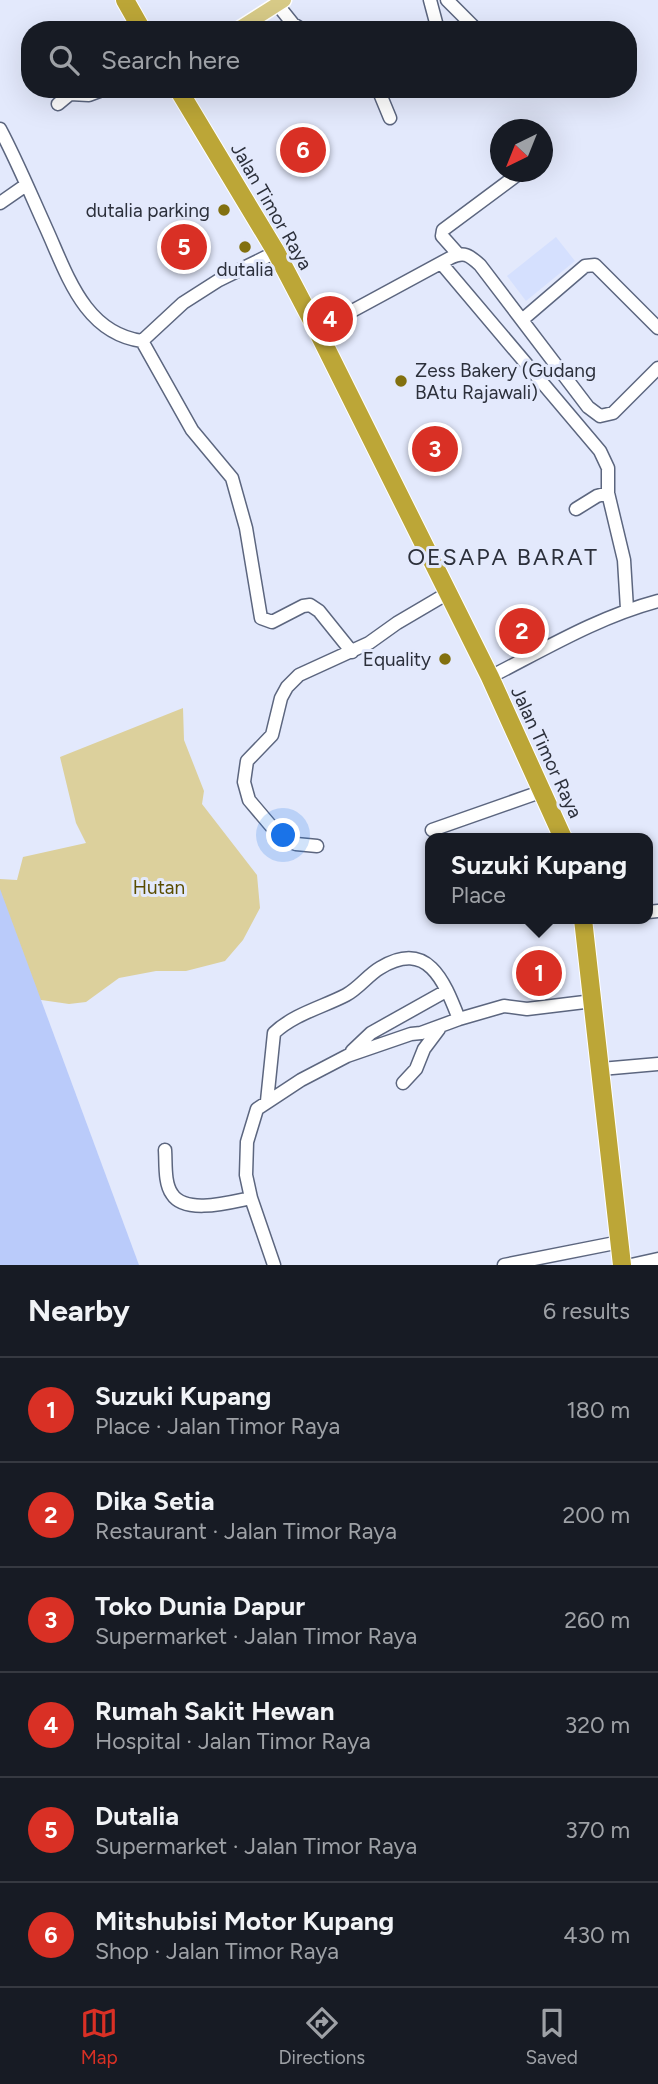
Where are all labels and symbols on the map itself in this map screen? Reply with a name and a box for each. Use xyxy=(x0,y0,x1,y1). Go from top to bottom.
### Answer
north arrow xyxy=(490,119,553,182)
pin: 6 xyxy=(280,124,326,176)
street label: Jalan Timor Raya xyxy=(226,139,317,274)
place label: dutalia parking xyxy=(86,199,210,222)
marker: dutalia parking xyxy=(216,202,232,218)
pin: 5 xyxy=(161,221,207,273)
marker: dutalia xyxy=(237,239,253,255)
place label: dutalia xyxy=(217,258,273,281)
pin: 4 xyxy=(307,293,353,345)
place label: Zess Bakery (Gudang BAtu Rajawali) xyxy=(415,359,596,404)
marker: Zess Bakery (Gudang BAtu Rajawali) xyxy=(393,373,409,389)
pin: 3 xyxy=(412,423,458,475)
district label: OESAPA BARAT xyxy=(407,543,599,571)
pin: 2 xyxy=(499,605,545,657)
place label: Equality xyxy=(363,648,431,671)
marker: Equality xyxy=(437,651,453,667)
street label: Jalan Timor Raya xyxy=(506,683,587,822)
your location xyxy=(266,818,300,852)
park label: Hutan xyxy=(133,876,185,899)
pin: 1 xyxy=(516,947,562,999)

